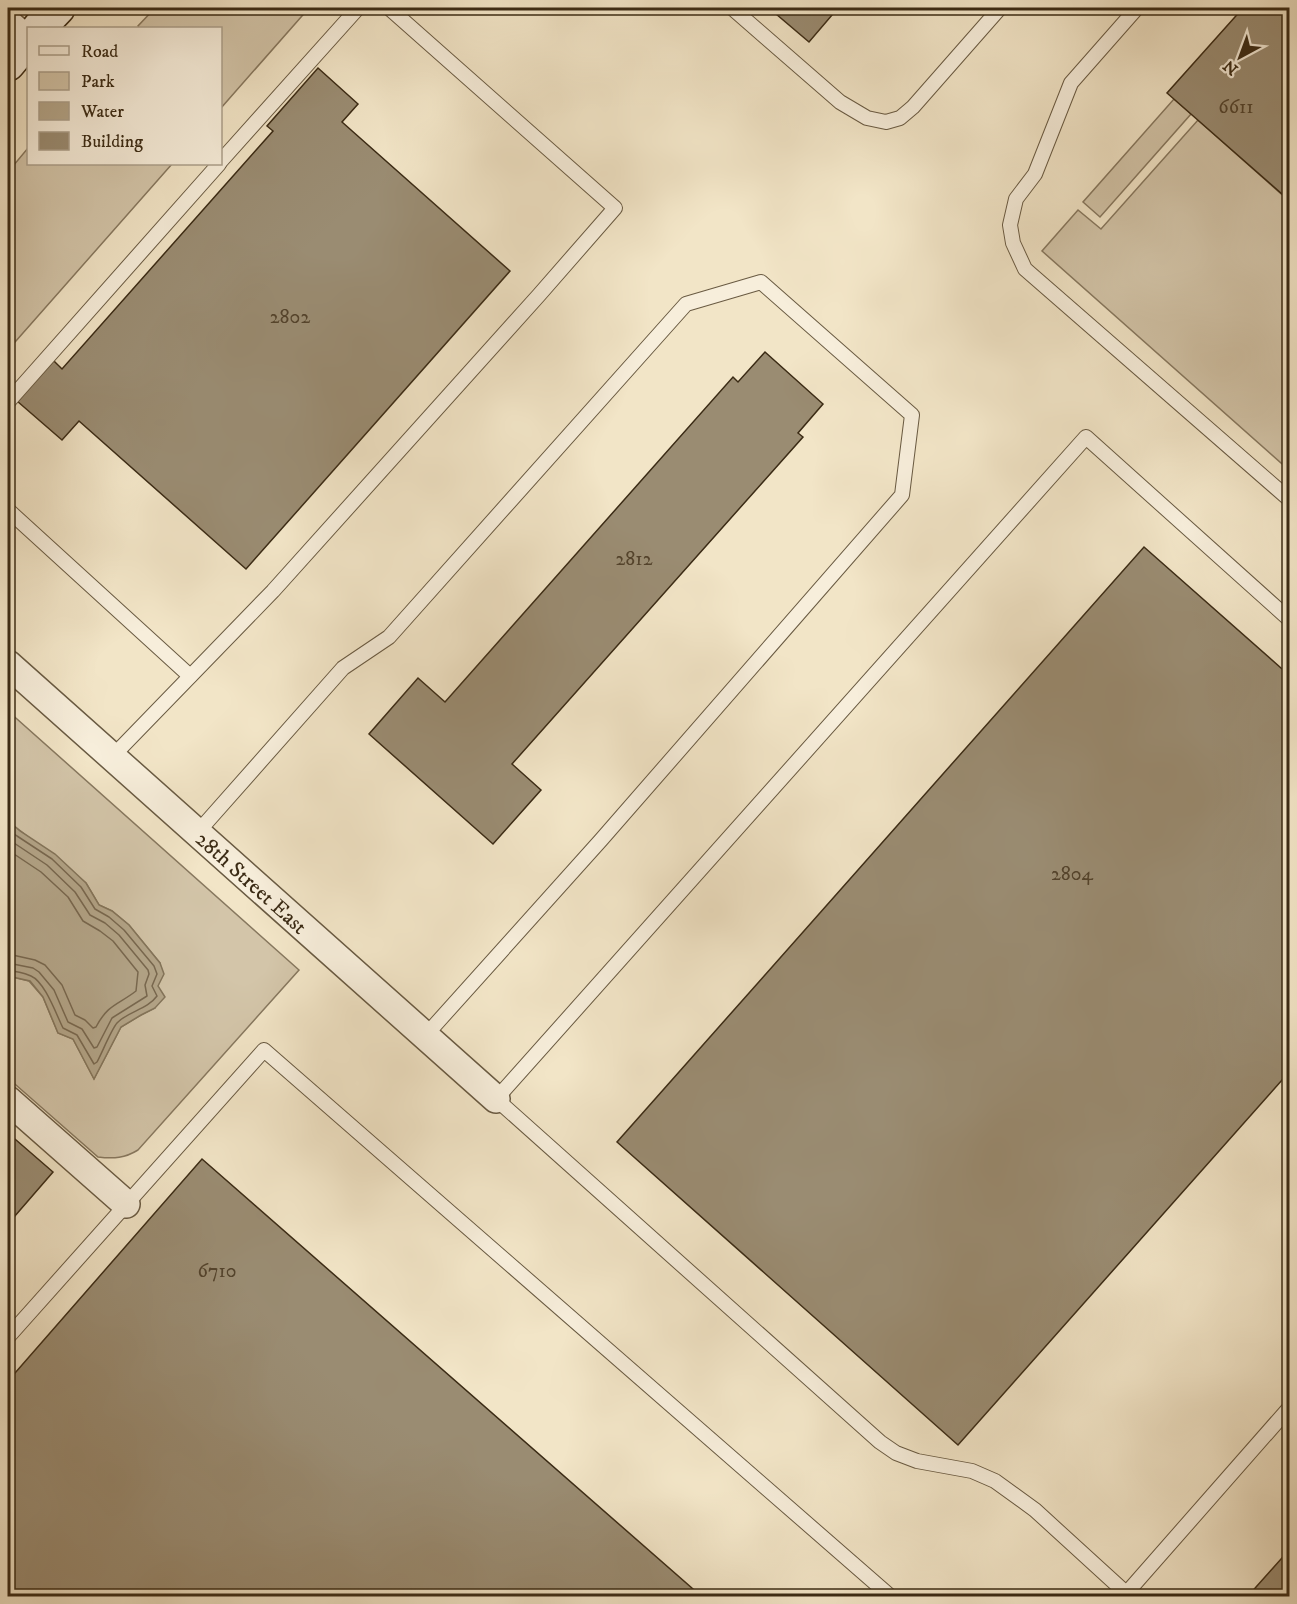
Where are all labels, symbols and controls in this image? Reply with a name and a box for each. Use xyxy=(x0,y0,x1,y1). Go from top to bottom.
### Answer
legend xyxy=(27,27,222,165)
north arrow xyxy=(1210,27,1270,87)
text: Road xyxy=(81,41,118,63)
text: N xyxy=(1219,56,1242,79)
text: Park xyxy=(81,71,115,93)
house number: 6611 xyxy=(1218,95,1254,120)
text: Water xyxy=(80,101,124,123)
text: Building xyxy=(81,131,143,153)
house number: 2802 xyxy=(270,305,310,330)
house number: 2812 xyxy=(615,547,653,572)
street label: 28th Street East xyxy=(190,826,312,940)
house number: 2804 xyxy=(1051,862,1094,887)
house number: 6710 xyxy=(198,1259,236,1284)

